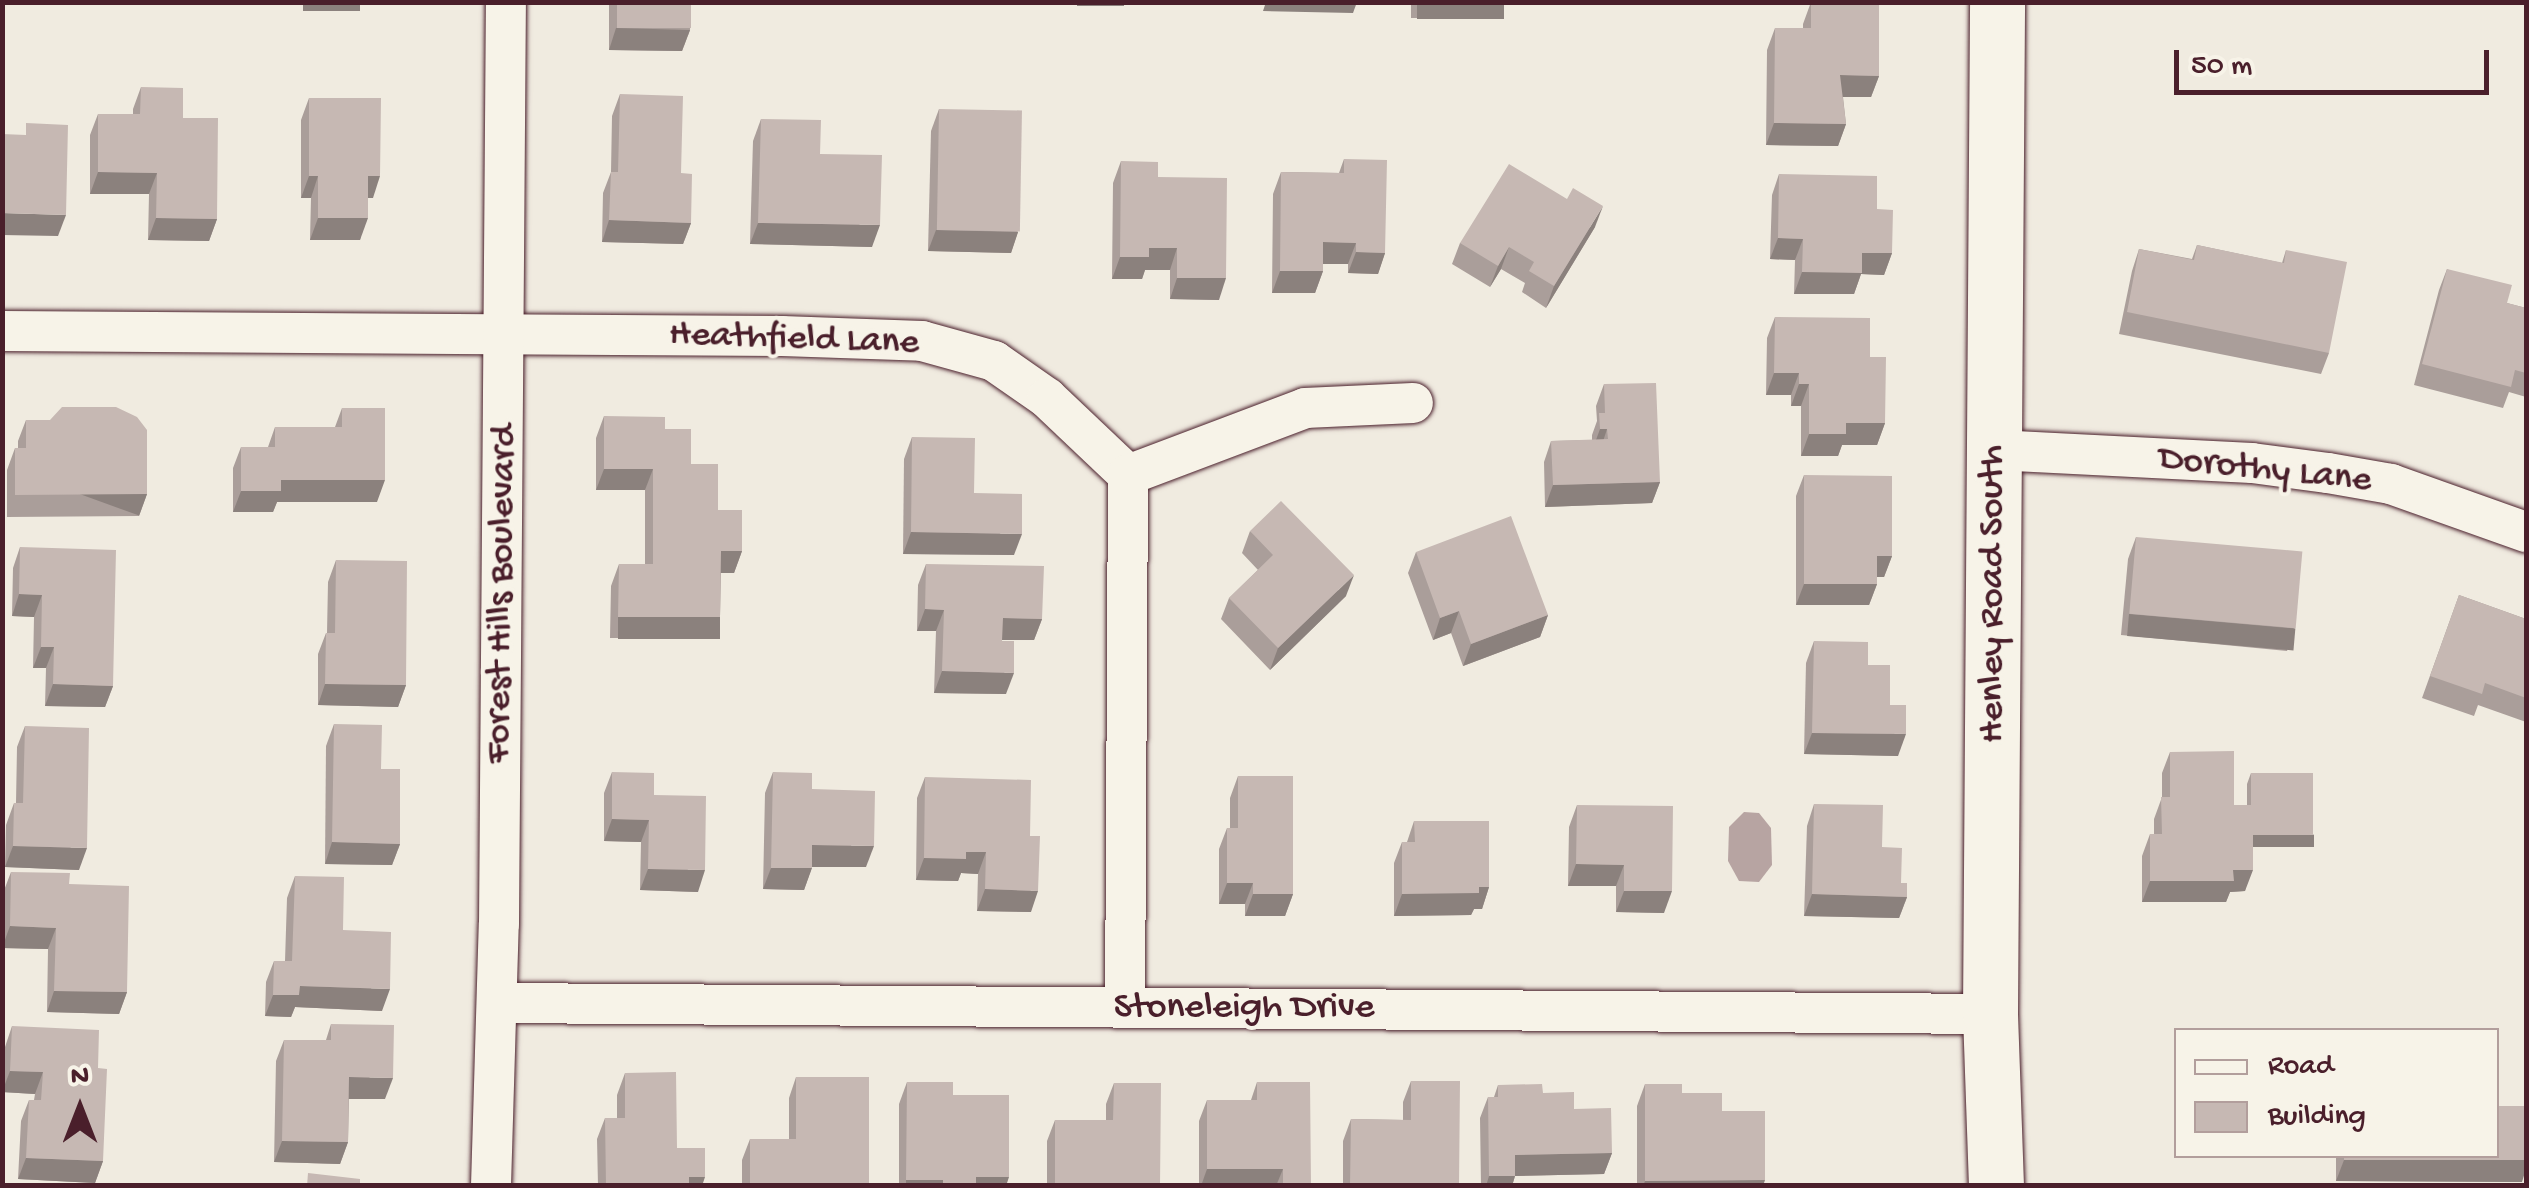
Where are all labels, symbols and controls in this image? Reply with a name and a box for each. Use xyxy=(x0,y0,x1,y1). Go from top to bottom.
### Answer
scale bar xyxy=(2179,30,2494,92)
text: 50 m xyxy=(2191,50,2252,85)
street label: Heathfield Lane xyxy=(668,313,920,367)
street label: Forest Hills Boulevard xyxy=(477,424,529,764)
street label: Dorothy Lane xyxy=(2156,437,2374,505)
street label: Henley Road South xyxy=(1971,445,2017,743)
street label: Stoneleigh Drive xyxy=(1114,986,1374,1032)
legend xyxy=(2174,1028,2499,1158)
text: Road xyxy=(2268,1050,2334,1085)
north arrow xyxy=(30,1058,130,1158)
text: N xyxy=(71,1061,89,1094)
text: Building xyxy=(2268,1100,2366,1135)

